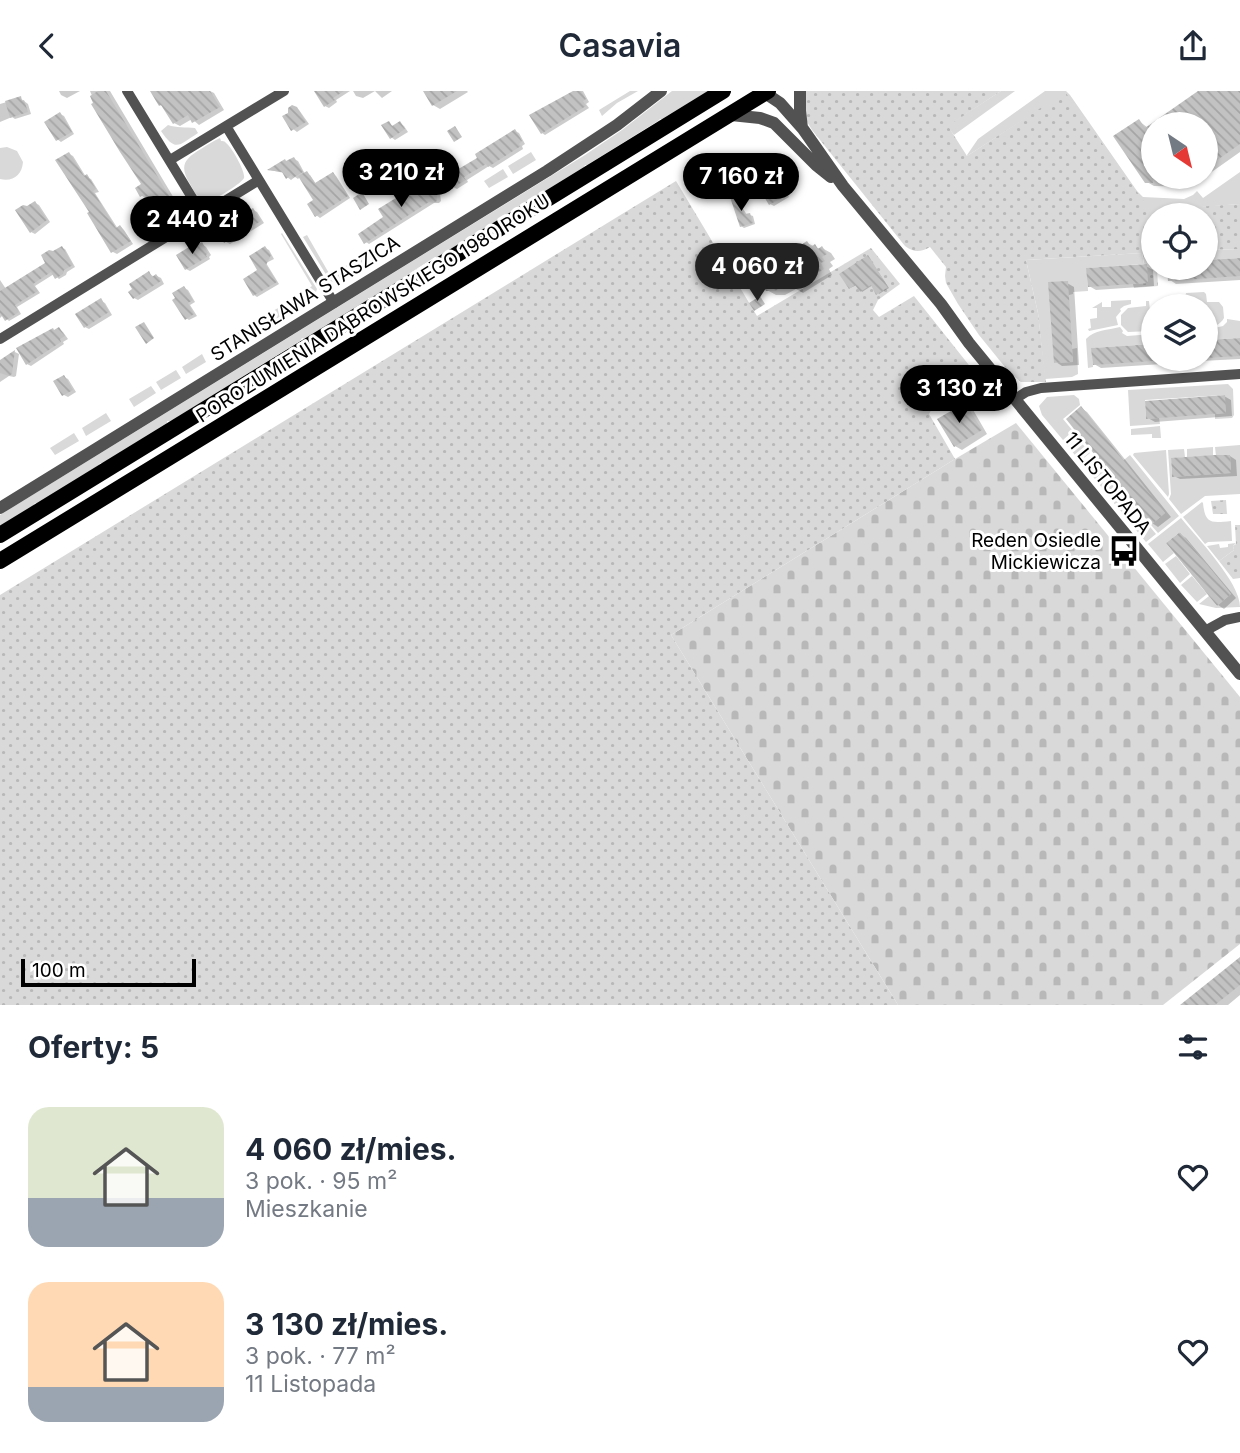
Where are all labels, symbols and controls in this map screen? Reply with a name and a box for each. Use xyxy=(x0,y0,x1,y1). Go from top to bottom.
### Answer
text: Casavia xyxy=(559,26,681,65)
icon: back xyxy=(28,27,66,65)
icon: share xyxy=(1174,27,1212,65)
north arrow xyxy=(1141,112,1218,189)
map controls xyxy=(1141,112,1218,371)
pin: 3 210 zł xyxy=(329,149,473,209)
pin: 7 160 zł xyxy=(669,153,813,213)
text: 3 210 zł xyxy=(358,158,444,186)
text: 7 160 zł xyxy=(699,162,783,190)
street label: POROZUMIENIA DĄBROWSKIEGO 1980 ROKU xyxy=(192,189,554,428)
pin: 2 440 zł xyxy=(120,197,264,256)
button: locate xyxy=(1141,203,1218,280)
text: 2 440 zł xyxy=(146,205,238,233)
street label: STANISŁAWA STASZICA xyxy=(206,231,404,366)
pin: 4 060 zł xyxy=(685,243,829,303)
text: 4 060 zł xyxy=(711,252,803,280)
button: layers xyxy=(1141,294,1218,371)
pin: 3 130 zł xyxy=(887,365,1031,425)
text: 3 130 zł xyxy=(916,374,1002,402)
street label: 11 LISTOPADA xyxy=(1059,427,1156,539)
place label: Reden Osiedle Mickiewicza xyxy=(971,529,1101,574)
bus stop icon: Reden Osiedle Mickiewicza xyxy=(1107,534,1141,568)
scale bar xyxy=(21,956,196,988)
text: 100 m xyxy=(32,959,86,982)
icon: filters xyxy=(1174,1028,1212,1066)
text: Oferty: 5 xyxy=(28,1029,159,1065)
text: 4 060 zł/mies. xyxy=(245,1131,457,1167)
icon: home xyxy=(84,1135,168,1219)
icon: heart xyxy=(1174,1158,1212,1196)
text: 3 pok. · 95 m² xyxy=(245,1167,397,1195)
text: Mieszkanie xyxy=(245,1195,368,1223)
text: 3 130 zł/mies. xyxy=(245,1306,448,1342)
icon: home xyxy=(84,1310,168,1394)
icon: heart xyxy=(1174,1333,1212,1371)
text: 3 pok. · 77 m² xyxy=(245,1342,396,1370)
text: 11 Listopada xyxy=(245,1370,376,1398)

